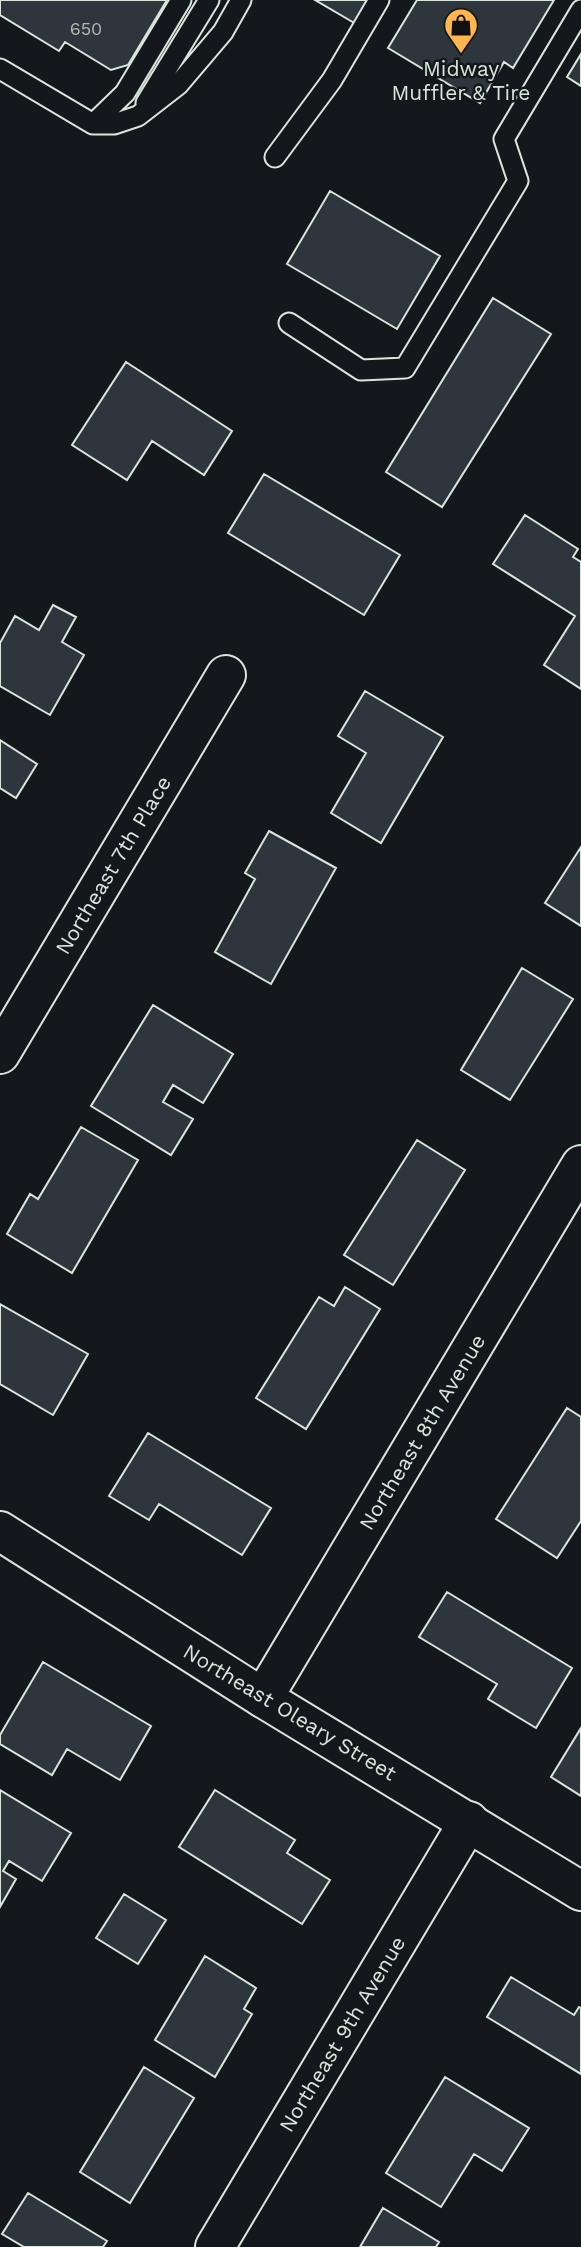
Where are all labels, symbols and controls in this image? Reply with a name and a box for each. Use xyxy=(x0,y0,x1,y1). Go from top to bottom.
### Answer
shop icon: Midway Muffler & Tire xyxy=(442,6,480,55)
house number: 650 xyxy=(70,18,102,39)
place label: Midway Muffler & Tire xyxy=(392,56,530,105)
street label: Northeast 7th Place xyxy=(50,771,176,959)
street label: Northeast 8th Avenue xyxy=(354,1330,490,1534)
street label: Northeast Oleary Street xyxy=(179,1638,401,1786)
street label: Northeast 9th Avenue xyxy=(274,1932,410,2136)

